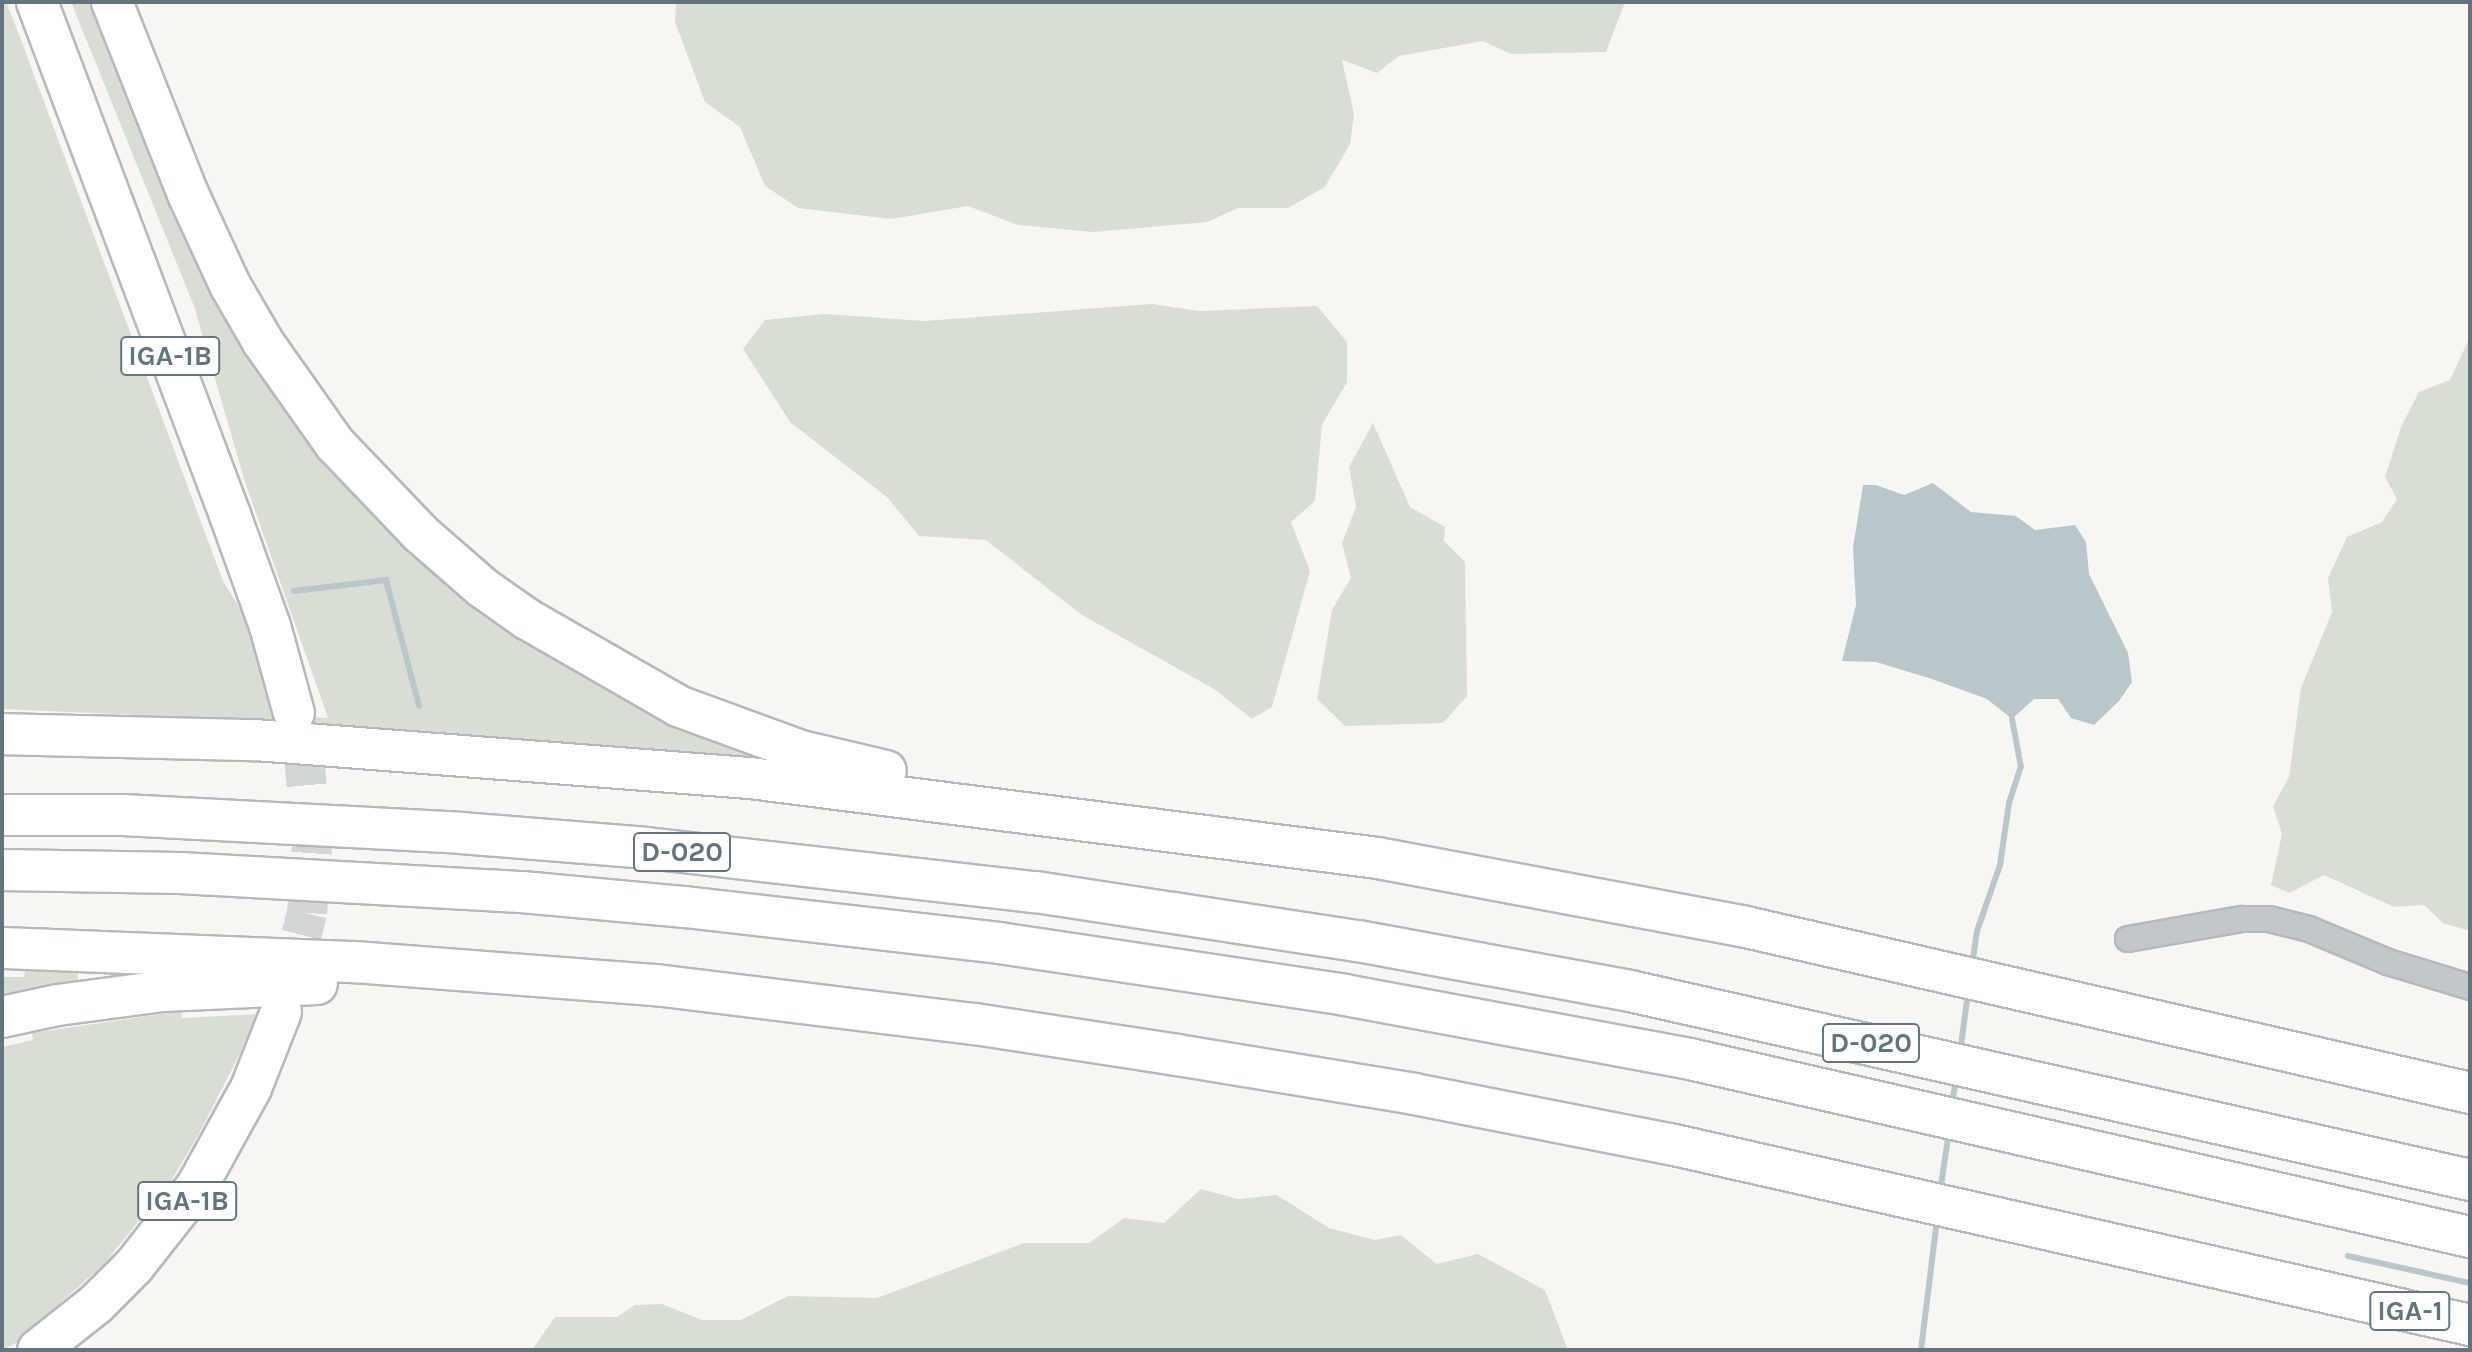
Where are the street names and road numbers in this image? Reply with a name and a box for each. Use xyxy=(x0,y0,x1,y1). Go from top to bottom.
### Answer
road number: IGA-1B xyxy=(120,332,220,380)
road number: D-020 xyxy=(632,828,732,876)
road number: D-020 xyxy=(1821,1019,1921,1067)
road number: IGA-1B xyxy=(137,1177,237,1225)
road number: IGA-1 xyxy=(2368,1287,2452,1335)

